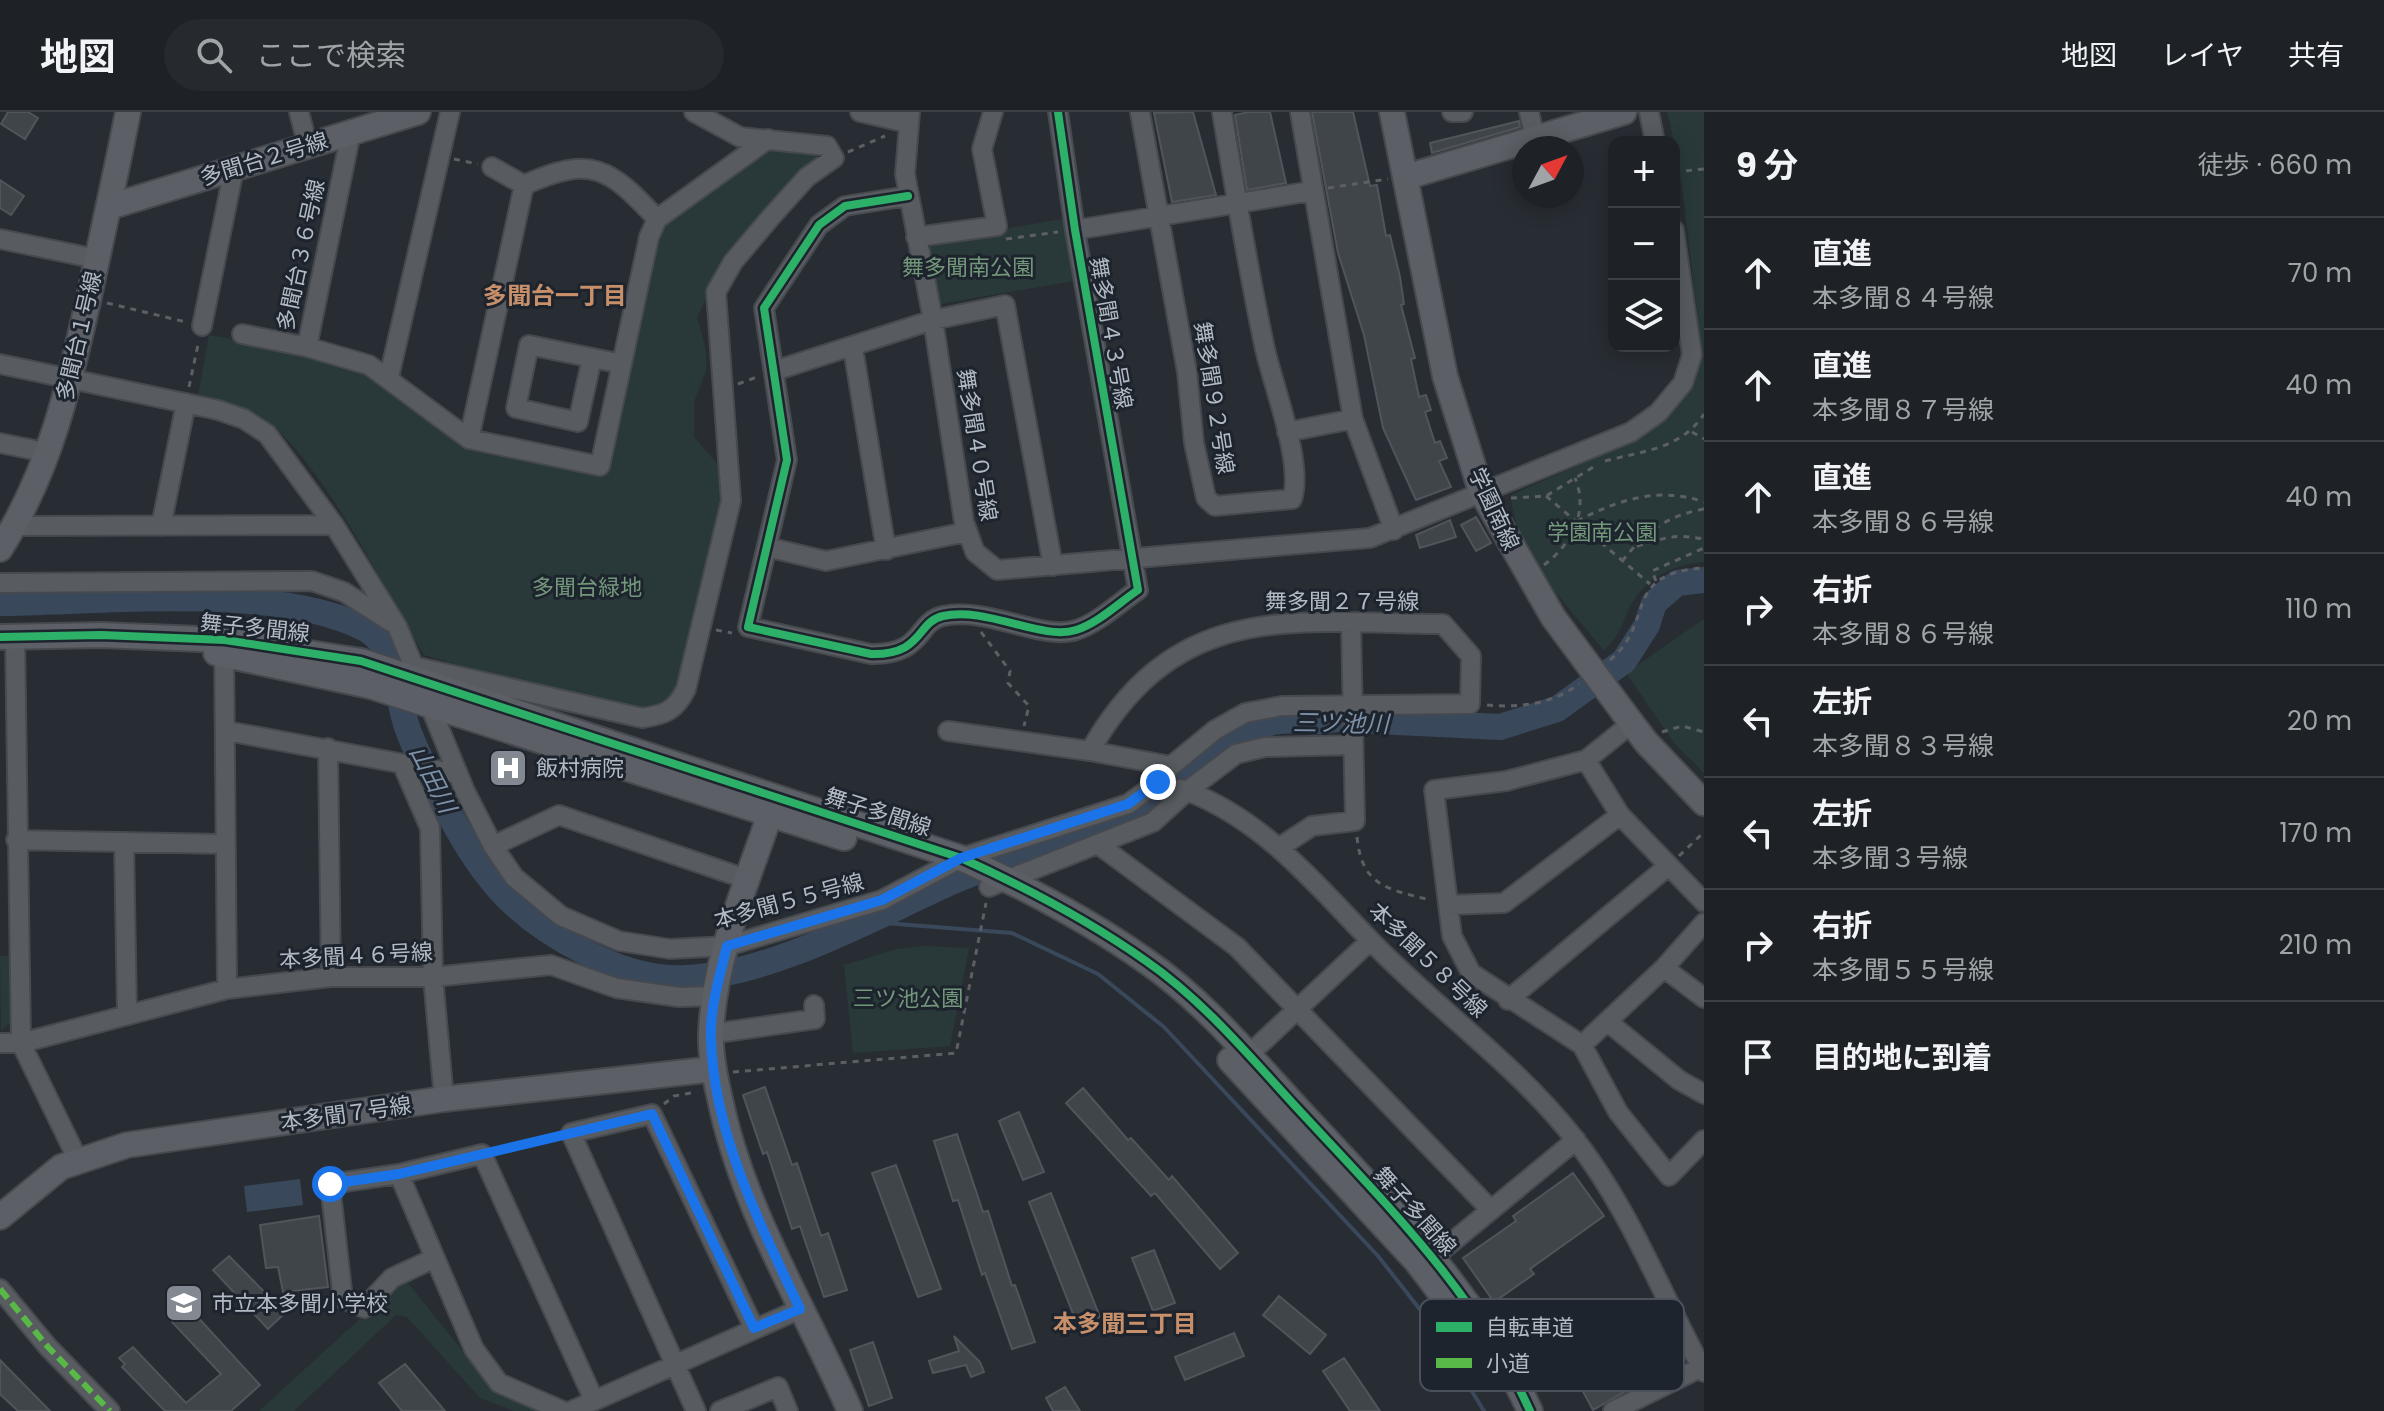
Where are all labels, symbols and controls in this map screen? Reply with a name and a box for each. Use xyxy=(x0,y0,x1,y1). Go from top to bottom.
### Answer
search box xyxy=(164,19,724,91)
text: 地図 xyxy=(40,30,116,83)
icon: search xyxy=(192,33,236,77)
text: ここで検索 xyxy=(256,34,406,77)
text: 地図 xyxy=(2061,36,2117,75)
text: レイヤ xyxy=(2161,36,2244,75)
text: 共有 xyxy=(2288,36,2344,75)
street label: 多聞台２号線 xyxy=(196,125,332,193)
north arrow xyxy=(1512,136,1584,208)
map controls xyxy=(1608,136,1680,352)
button: + xyxy=(1608,136,1680,208)
text: 9 分 xyxy=(1736,141,1798,189)
text: 徒歩 · 660 m xyxy=(2198,147,2352,183)
street label: 多聞台３６号線 xyxy=(270,176,332,334)
button: − xyxy=(1608,208,1680,280)
text: 直進 xyxy=(1812,232,1872,275)
icon: ahead xyxy=(1736,251,1780,295)
park label: 舞多聞南公園 xyxy=(902,252,1034,283)
street label: 舞多聞４３号線 xyxy=(1082,254,1140,412)
text: 70 m xyxy=(2288,255,2352,291)
street label: 多聞台１号線 xyxy=(49,268,109,404)
district label: 多聞台一丁目 xyxy=(483,279,627,312)
button: layers xyxy=(1608,280,1680,352)
text: 本多聞８４号線 xyxy=(1812,280,1994,316)
street label: 舞多聞９２号線 xyxy=(1187,320,1241,476)
text: 直進 xyxy=(1812,344,1872,387)
icon: ahead xyxy=(1736,363,1780,407)
street label: 舞多聞４０号線 xyxy=(950,367,1004,523)
text: 40 m xyxy=(2286,367,2352,403)
text: 本多聞８７号線 xyxy=(1812,392,1994,428)
text: 直進 xyxy=(1812,456,1872,499)
street label: 学園南線 xyxy=(1461,463,1527,555)
icon: ahead xyxy=(1736,475,1780,519)
text: 40 m xyxy=(2286,479,2352,515)
text: 本多聞８６号線 xyxy=(1812,504,1994,540)
park label: 学園南公園 xyxy=(1547,517,1657,548)
text: 右折 xyxy=(1812,568,1872,611)
park label: 多聞台緑地 xyxy=(532,572,642,603)
street label: 舞多聞２７号線 xyxy=(1265,586,1419,617)
icon: right xyxy=(1736,587,1780,631)
text: 110 m xyxy=(2285,591,2352,627)
street label: 舞子多聞線 xyxy=(199,607,311,649)
text: 本多聞８６号線 xyxy=(1812,616,1994,652)
text: 左折 xyxy=(1812,680,1872,723)
icon: left xyxy=(1736,699,1780,743)
text: 20 m xyxy=(2287,703,2352,739)
water label: 三ツ池川 xyxy=(1293,706,1392,740)
text: 本多聞８３号線 xyxy=(1812,728,1994,764)
water label: 山田川 xyxy=(402,739,465,821)
hospital icon: 飯村病院 xyxy=(487,747,529,789)
place label: 飯村病院 xyxy=(536,753,624,784)
route end xyxy=(1140,764,1176,800)
street label: 舞子多聞線 xyxy=(821,780,935,844)
text: 左折 xyxy=(1812,792,1872,835)
icon: left xyxy=(1736,811,1780,855)
text: 170 m xyxy=(2279,815,2352,851)
text: 本多聞３号線 xyxy=(1812,840,1968,876)
street label: 本多聞５５号線 xyxy=(711,866,867,936)
street label: 本多聞５８号線 xyxy=(1362,895,1494,1025)
text: 右折 xyxy=(1812,904,1872,947)
icon: right xyxy=(1736,923,1780,967)
text: 210 m xyxy=(2279,927,2352,963)
street label: 本多聞４６号線 xyxy=(278,936,434,976)
text: 本多聞５５号線 xyxy=(1812,952,1994,988)
park label: 三ツ池公園 xyxy=(853,983,963,1014)
icon: arrive xyxy=(1736,1035,1780,1079)
text: 目的地に到着 xyxy=(1812,1036,1992,1079)
street label: 本多聞７号線 xyxy=(278,1089,414,1139)
street label: 舞子多聞線 xyxy=(1367,1160,1463,1262)
route start xyxy=(312,1166,348,1202)
school or university icon: 市立本多聞小学校 xyxy=(163,1282,205,1324)
place label: 市立本多聞小学校 xyxy=(212,1288,388,1319)
legend xyxy=(1420,1299,1684,1391)
district label: 本多聞三丁目 xyxy=(1053,1307,1197,1340)
text: 自転車道 xyxy=(1486,1312,1574,1343)
text: 小道 xyxy=(1486,1348,1530,1379)

